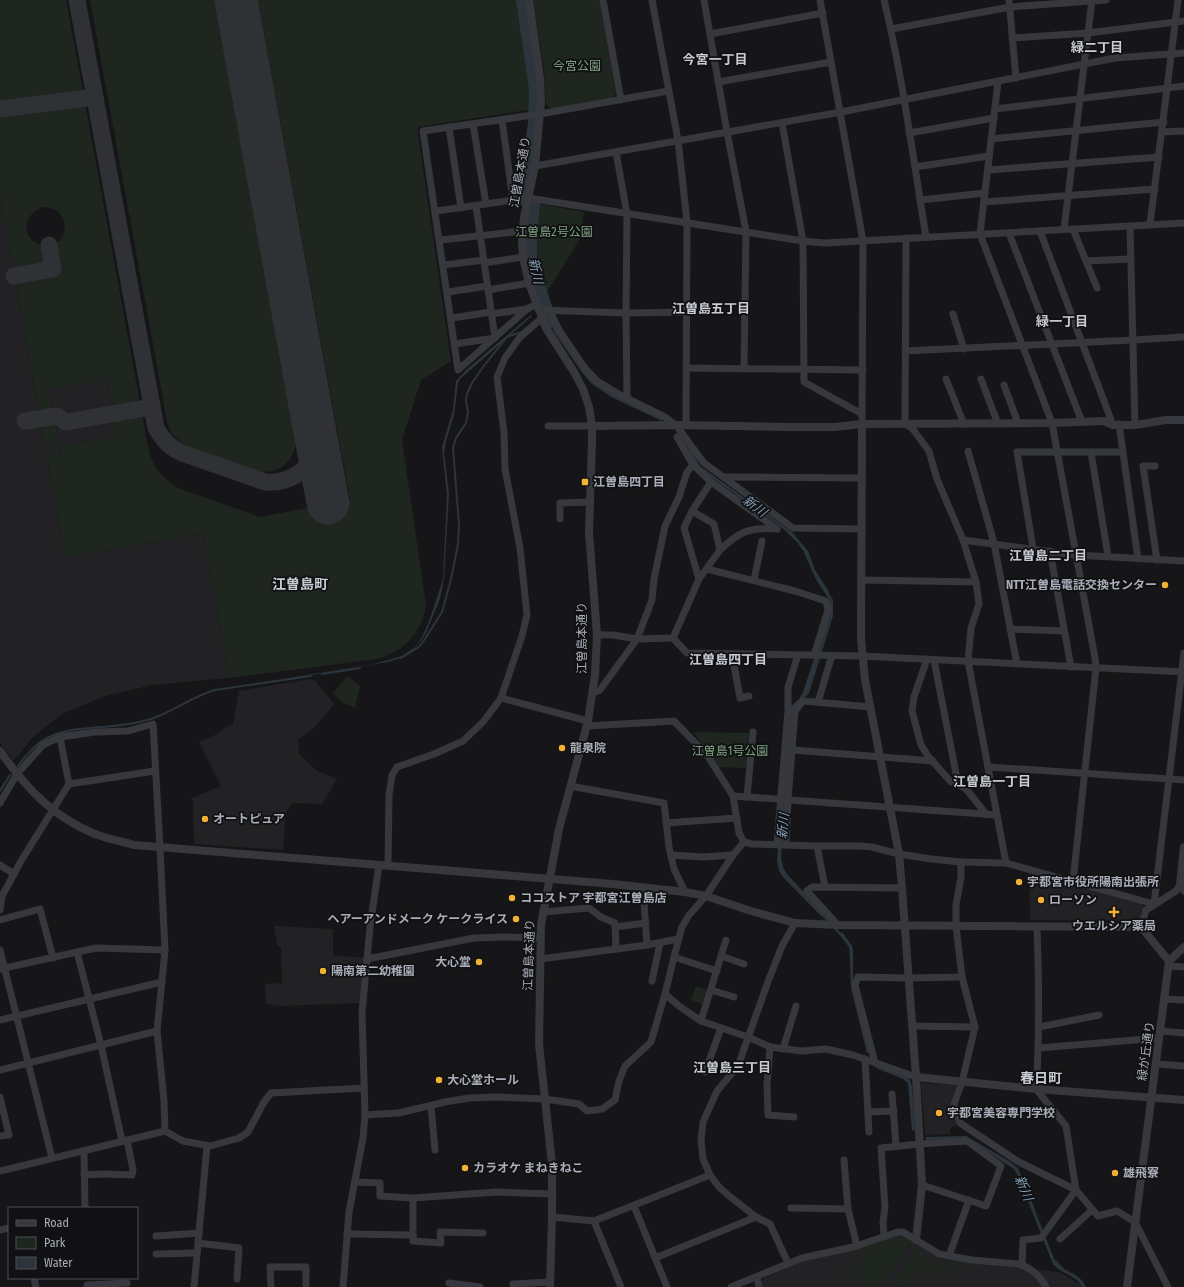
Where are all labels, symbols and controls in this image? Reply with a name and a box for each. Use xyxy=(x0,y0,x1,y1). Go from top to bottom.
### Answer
district label: 緑二丁目 xyxy=(1070,40,1123,55)
district label: 今宮一丁目 xyxy=(682,52,748,67)
park label: 今宮公園 xyxy=(553,59,601,73)
street label: 江曽島本通り xyxy=(507,135,533,209)
park label: 江曽島2号公園 xyxy=(515,225,593,239)
water label: 新川 xyxy=(526,257,547,287)
district label: 江曽島五丁目 xyxy=(672,301,750,316)
district label: 緑一丁目 xyxy=(1035,314,1088,329)
place label: 江曽島四丁目 xyxy=(593,475,665,489)
marker: 江曽島四丁目 xyxy=(580,477,590,487)
water label: 新川 xyxy=(740,492,772,521)
district label: 江曽島二丁目 xyxy=(1009,548,1087,563)
district label: 江曽島町 xyxy=(272,576,328,593)
place label: NTT江曽島電話交換センター xyxy=(1006,578,1157,592)
marker: NTT江曽島電話交換センター xyxy=(1160,580,1170,590)
street label: 江曽島本通り xyxy=(575,602,589,674)
district label: 江曽島四丁目 xyxy=(689,652,767,667)
place label: 龍泉院 xyxy=(570,741,606,755)
marker: 龍泉院 xyxy=(557,743,567,753)
park label: 江曽島1号公園 xyxy=(692,744,768,758)
district label: 江曽島一丁目 xyxy=(953,774,1031,789)
water label: 新川 xyxy=(774,810,792,840)
place label: オートピュア xyxy=(213,812,285,826)
marker: オートピュア xyxy=(200,814,210,824)
place label: 宇都宮市役所陽南出張所 xyxy=(1027,875,1159,889)
marker: 宇都宮市役所陽南出張所 xyxy=(1014,877,1024,887)
place label: ココストア 宇都宮江曽島店 xyxy=(520,891,667,905)
marker: ココストア 宇都宮江曽島店 xyxy=(507,893,517,903)
place label: ローソン xyxy=(1049,893,1097,907)
marker: ローソン xyxy=(1036,895,1046,905)
marker: ウエルシア薬局 xyxy=(1109,907,1119,917)
place label: ヘアーアンドメーク ケークライス xyxy=(328,912,508,926)
marker: ヘアーアンドメーク ケークライス xyxy=(511,914,521,924)
street label: 江曽島本通り xyxy=(521,919,537,991)
place label: ウエルシア薬局 xyxy=(1072,919,1156,933)
place label: 大心堂 xyxy=(435,955,471,969)
marker: 大心堂 xyxy=(474,957,484,967)
place label: 陽南第二幼稚園 xyxy=(331,964,415,978)
marker: 陽南第二幼稚園 xyxy=(318,966,328,976)
street label: 緑が丘通り xyxy=(1135,1020,1157,1082)
district label: 江曽島三丁目 xyxy=(693,1060,771,1075)
district label: 春日町 xyxy=(1020,1070,1062,1087)
place label: 大心堂ホール xyxy=(447,1073,519,1087)
marker: 大心堂ホール xyxy=(434,1075,444,1085)
place label: 宇都宮美容専門学校 xyxy=(947,1106,1055,1120)
marker: 宇都宮美容専門学校 xyxy=(934,1108,944,1118)
place label: カラオケ まねきねこ xyxy=(473,1161,584,1175)
marker: カラオケ まねきねこ xyxy=(460,1163,470,1173)
place label: 雄飛寮 xyxy=(1123,1166,1159,1180)
marker: 雄飛寮 xyxy=(1110,1168,1120,1178)
water label: 新川 xyxy=(1012,1173,1037,1205)
legend xyxy=(8,1207,138,1279)
text: Road xyxy=(44,1216,69,1230)
text: Park xyxy=(44,1236,66,1250)
text: Water xyxy=(44,1256,73,1270)

